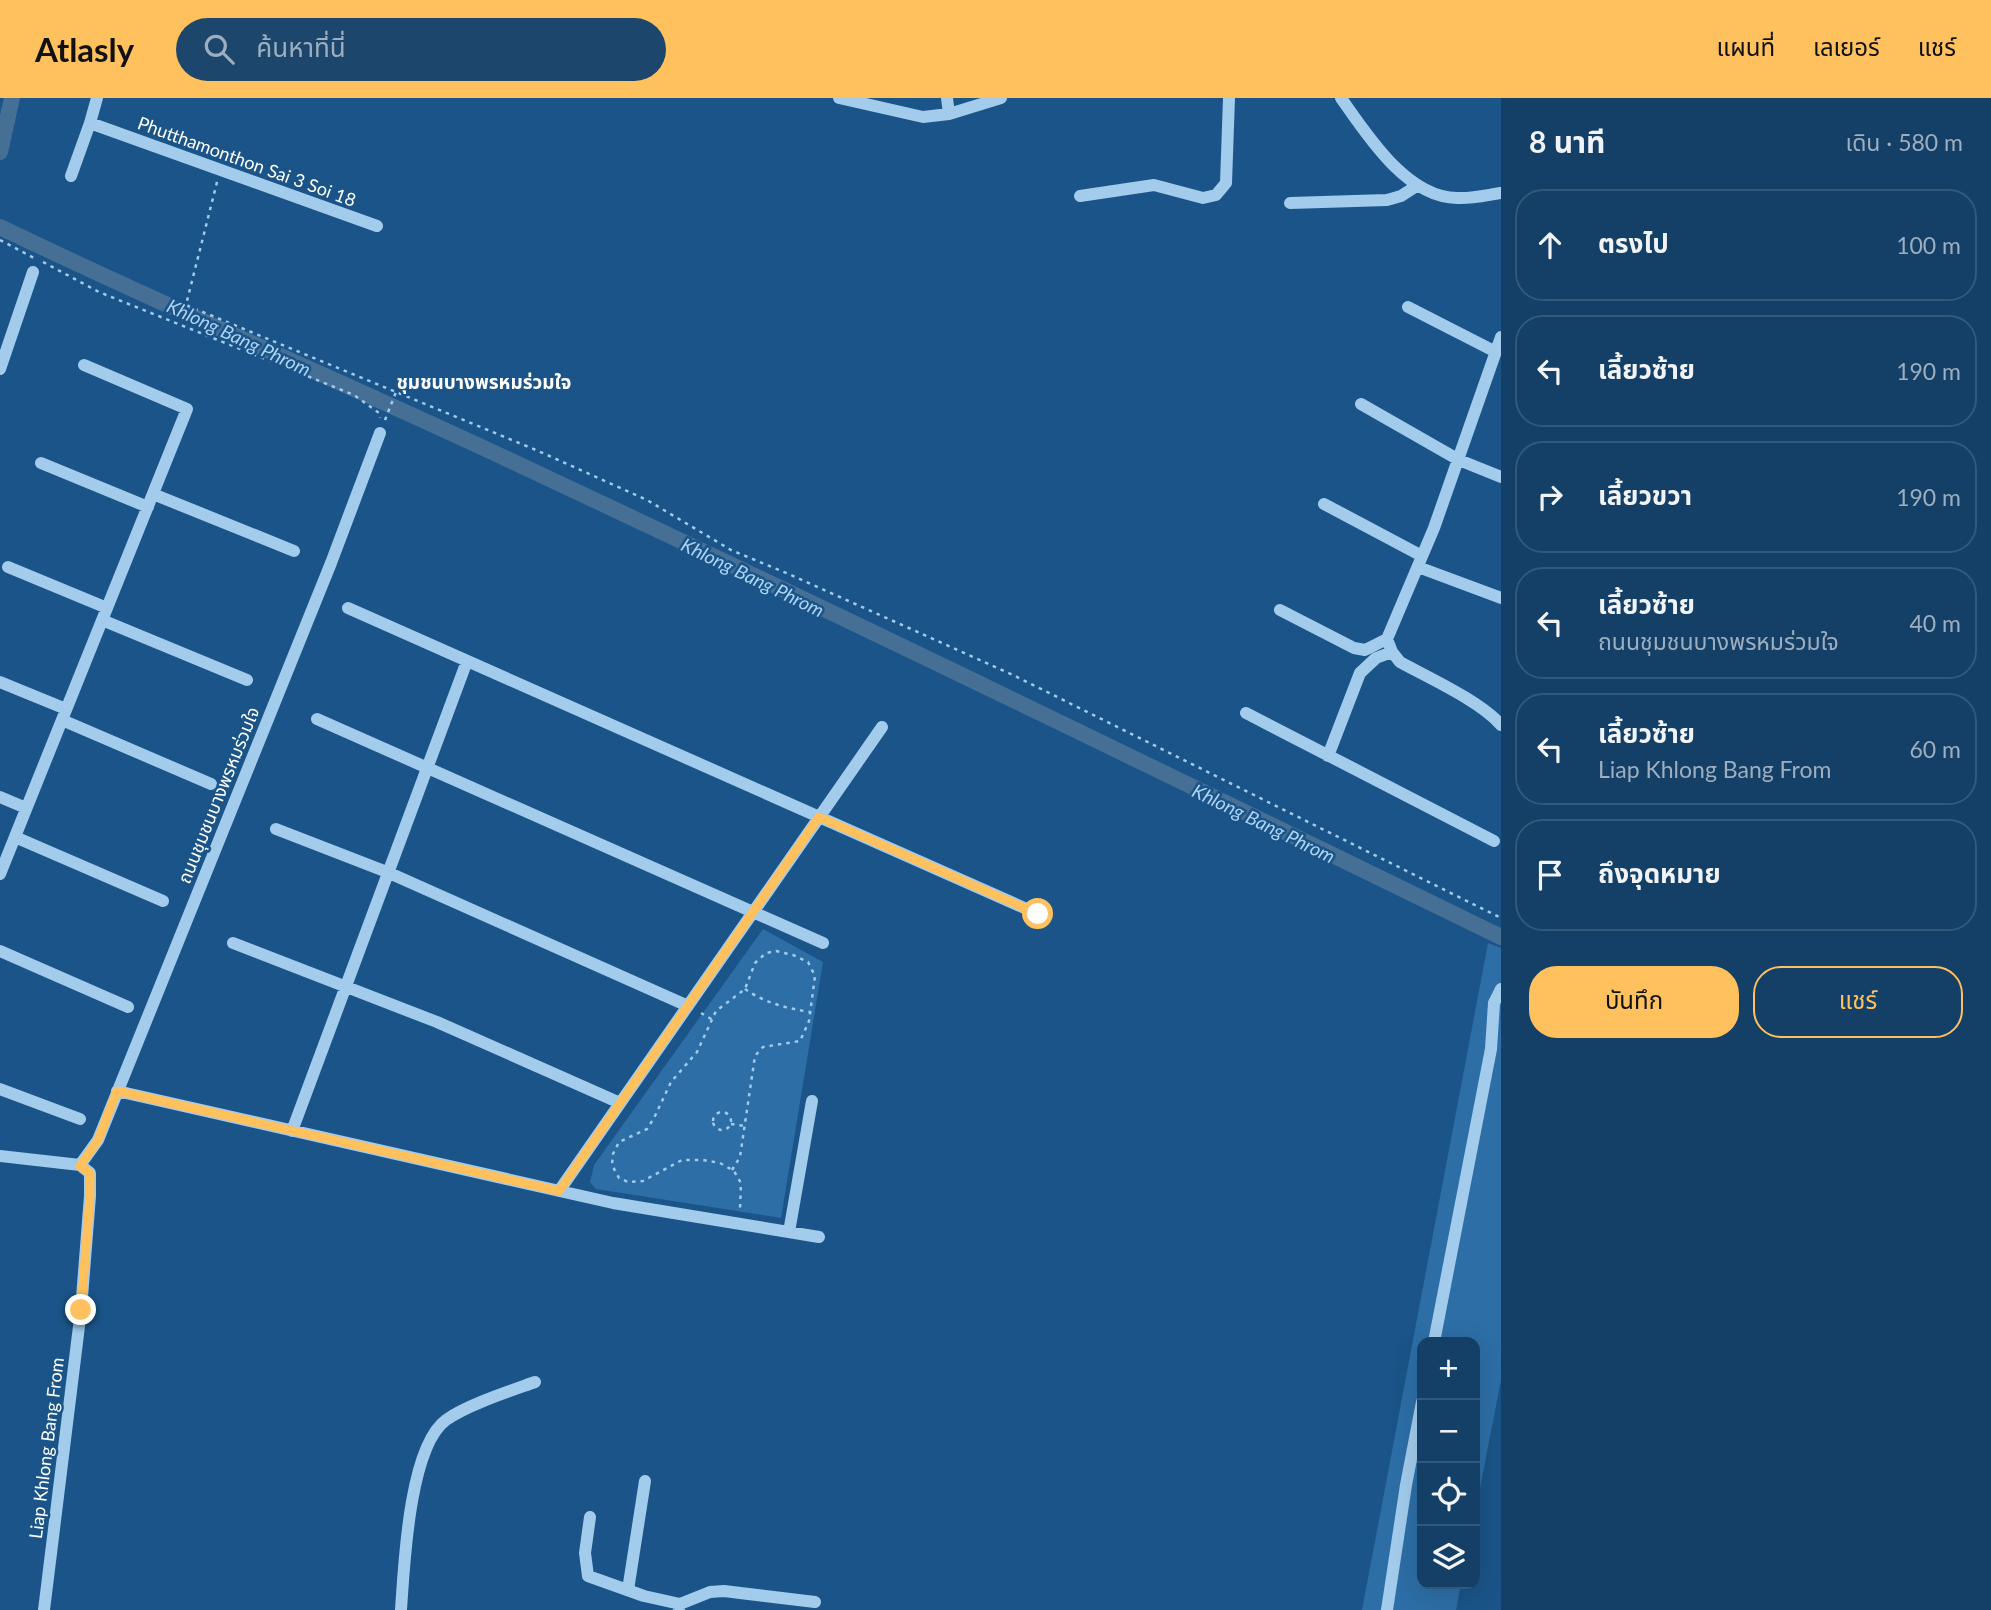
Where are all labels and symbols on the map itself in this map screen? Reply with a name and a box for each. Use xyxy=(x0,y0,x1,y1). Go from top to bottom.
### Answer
street label: Phutthamonthon Sai 3 Soi 18 xyxy=(135,111,359,211)
water label: Khlong Bang Phrom xyxy=(163,294,315,380)
district label: ชุมชนบางพรหมร่วมใจ xyxy=(396,370,572,394)
water label: Khlong Bang Phrom xyxy=(678,532,828,622)
street label: ถนนชุมชนบางพรหมร่วมใจ xyxy=(172,703,264,887)
water label: Khlong Bang Phrom xyxy=(1189,778,1339,868)
route start xyxy=(1022,898,1053,929)
route end xyxy=(65,1294,96,1325)
street label: Liap Khlong Bang From xyxy=(24,1356,68,1540)

